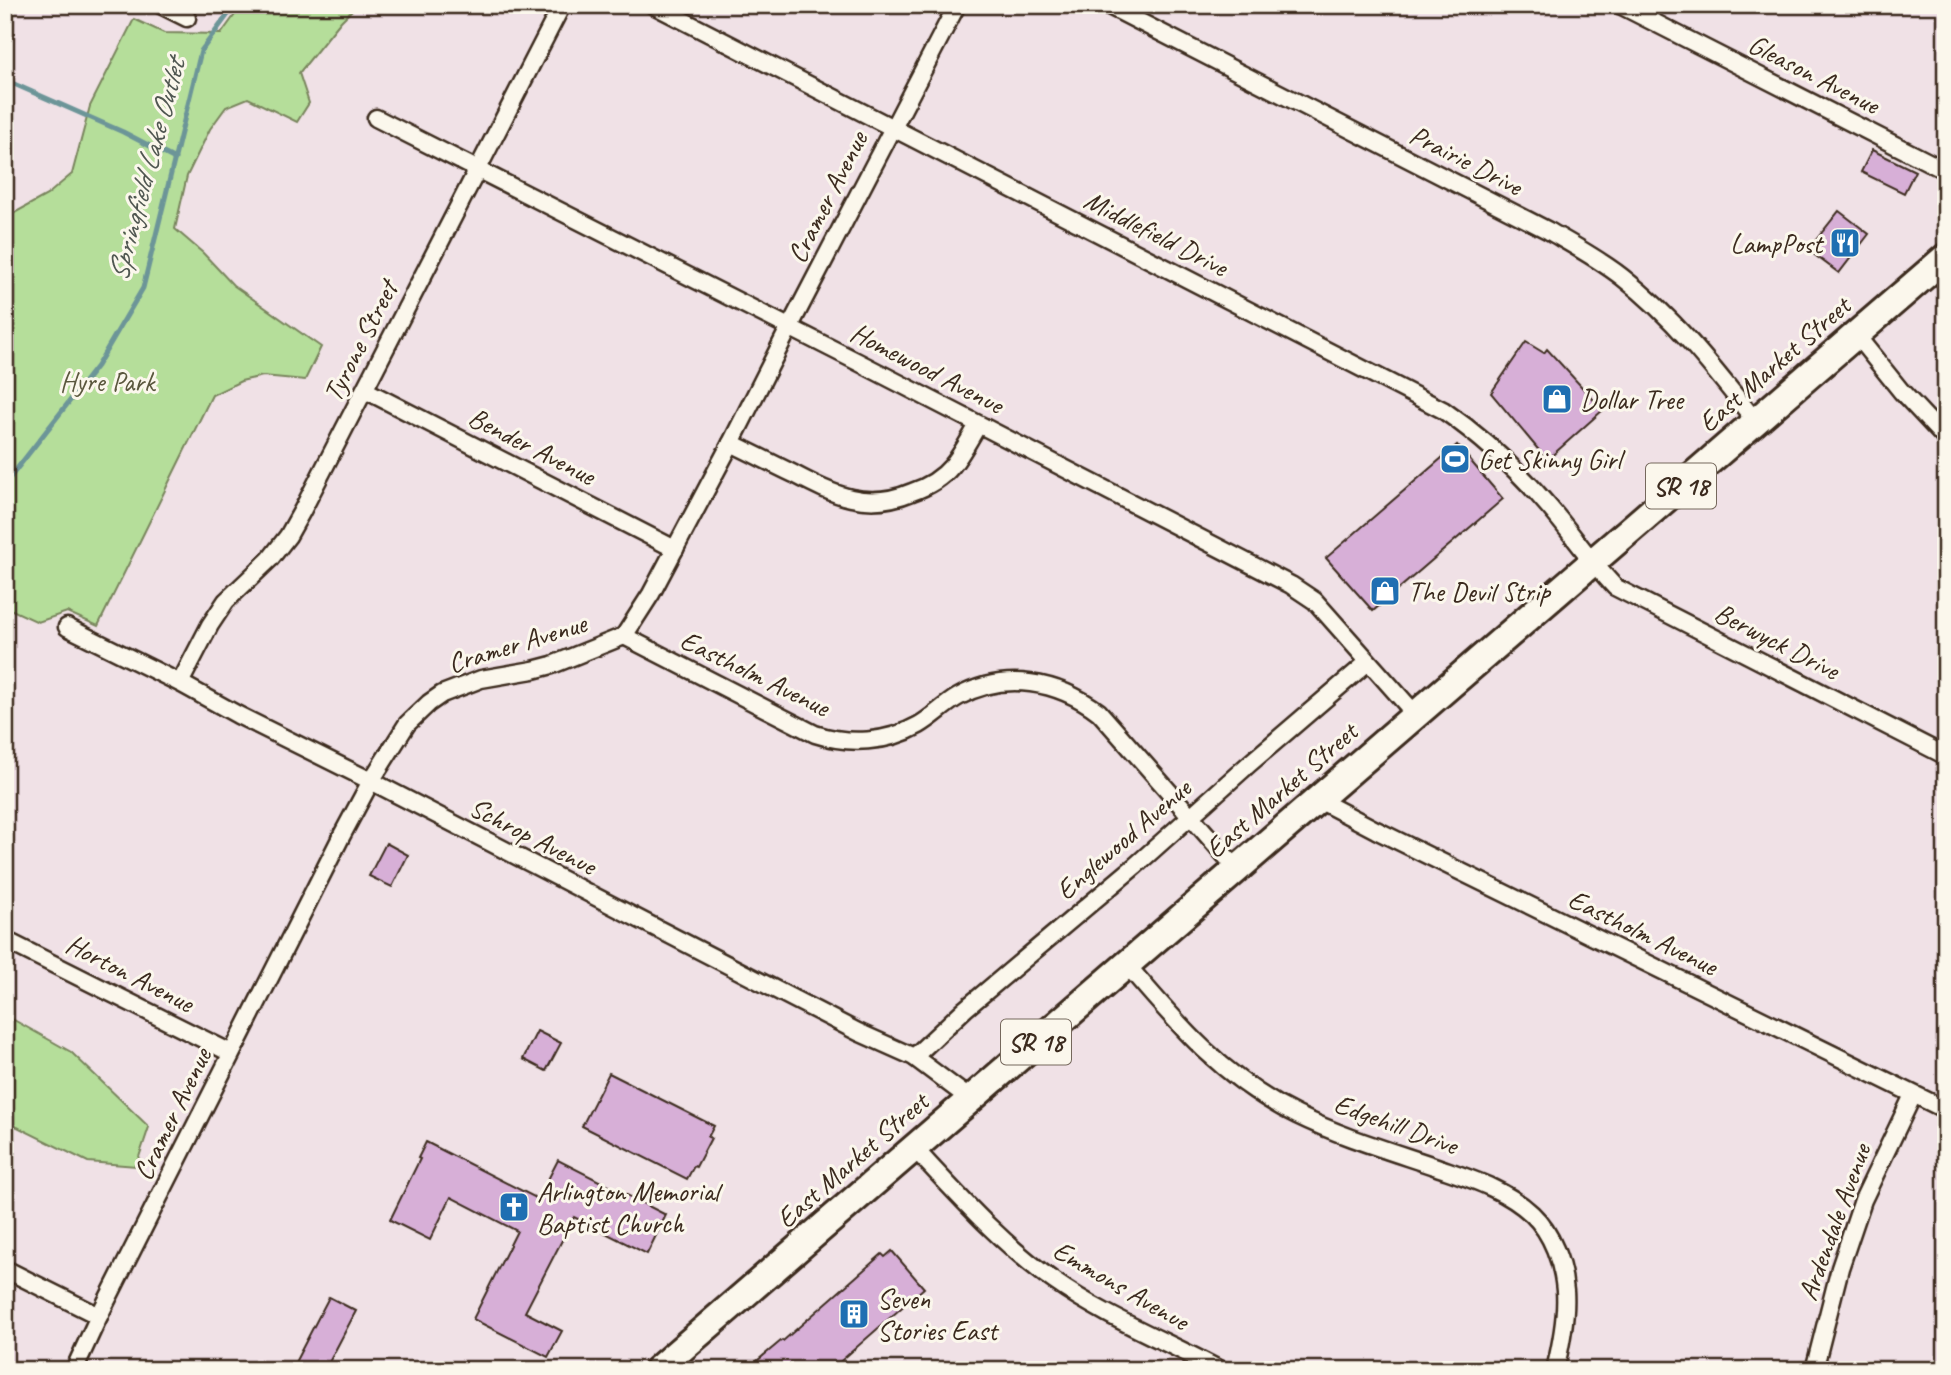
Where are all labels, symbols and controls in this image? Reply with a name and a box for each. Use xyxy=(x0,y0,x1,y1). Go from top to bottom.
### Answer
street label: Gleason Avenue xyxy=(1743,26,1887,123)
water label: Springfield Lake Outlet xyxy=(98,49,195,285)
street label: Prairie Drive xyxy=(1404,117,1530,204)
street label: Cramer Avenue xyxy=(779,124,876,269)
street label: Middlefield Drive xyxy=(1078,182,1235,285)
place label: LampPost xyxy=(1730,226,1825,261)
restaurant icon: LampPost xyxy=(1828,226,1862,260)
street label: Tyrone Street xyxy=(315,272,407,407)
street label: East Market Street xyxy=(1691,287,1859,440)
street label: Homewood Avenue xyxy=(845,315,1011,422)
park label: Hyre Park xyxy=(60,364,157,399)
shop icon: Dollar Tree xyxy=(1540,382,1574,416)
place label: Dollar Tree xyxy=(1580,382,1685,417)
street label: Bender Avenue xyxy=(463,399,603,494)
sports icon: Get Skinny Girl xyxy=(1438,442,1472,476)
place label: Get Skinny Girl xyxy=(1478,442,1626,477)
road number: SR 18 xyxy=(1646,464,1716,508)
shop icon: The Devil Strip xyxy=(1368,574,1402,608)
place label: The Devil Strip xyxy=(1408,574,1552,609)
street label: Berwyck Drive xyxy=(1709,595,1847,688)
street label: Cramer Avenue xyxy=(444,605,592,681)
street label: Eastholm Avenue xyxy=(675,622,837,725)
street label: East Market Street xyxy=(1198,713,1366,866)
street label: Englewood Avenue xyxy=(1048,770,1199,907)
street label: Schrop Avenue xyxy=(464,789,604,884)
street label: Eastholm Avenue xyxy=(1563,881,1725,984)
street label: Horton Avenue xyxy=(60,926,201,1021)
road number: SR 18 xyxy=(1001,1020,1071,1064)
street label: Cramer Avenue xyxy=(125,1040,220,1186)
street label: East Market Street xyxy=(769,1083,937,1236)
street label: Edgehill Drive xyxy=(1329,1086,1464,1163)
street label: Ardendale Avenue xyxy=(1790,1137,1879,1305)
place label: Arlington Memorial Baptist Church xyxy=(537,1174,724,1241)
church icon: Arlington Memorial Baptist Church xyxy=(497,1190,531,1224)
street label: Emmons Avenue xyxy=(1047,1232,1197,1339)
place label: Seven Stories East xyxy=(877,1281,1000,1348)
building icon: Seven Stories East xyxy=(837,1297,871,1331)

